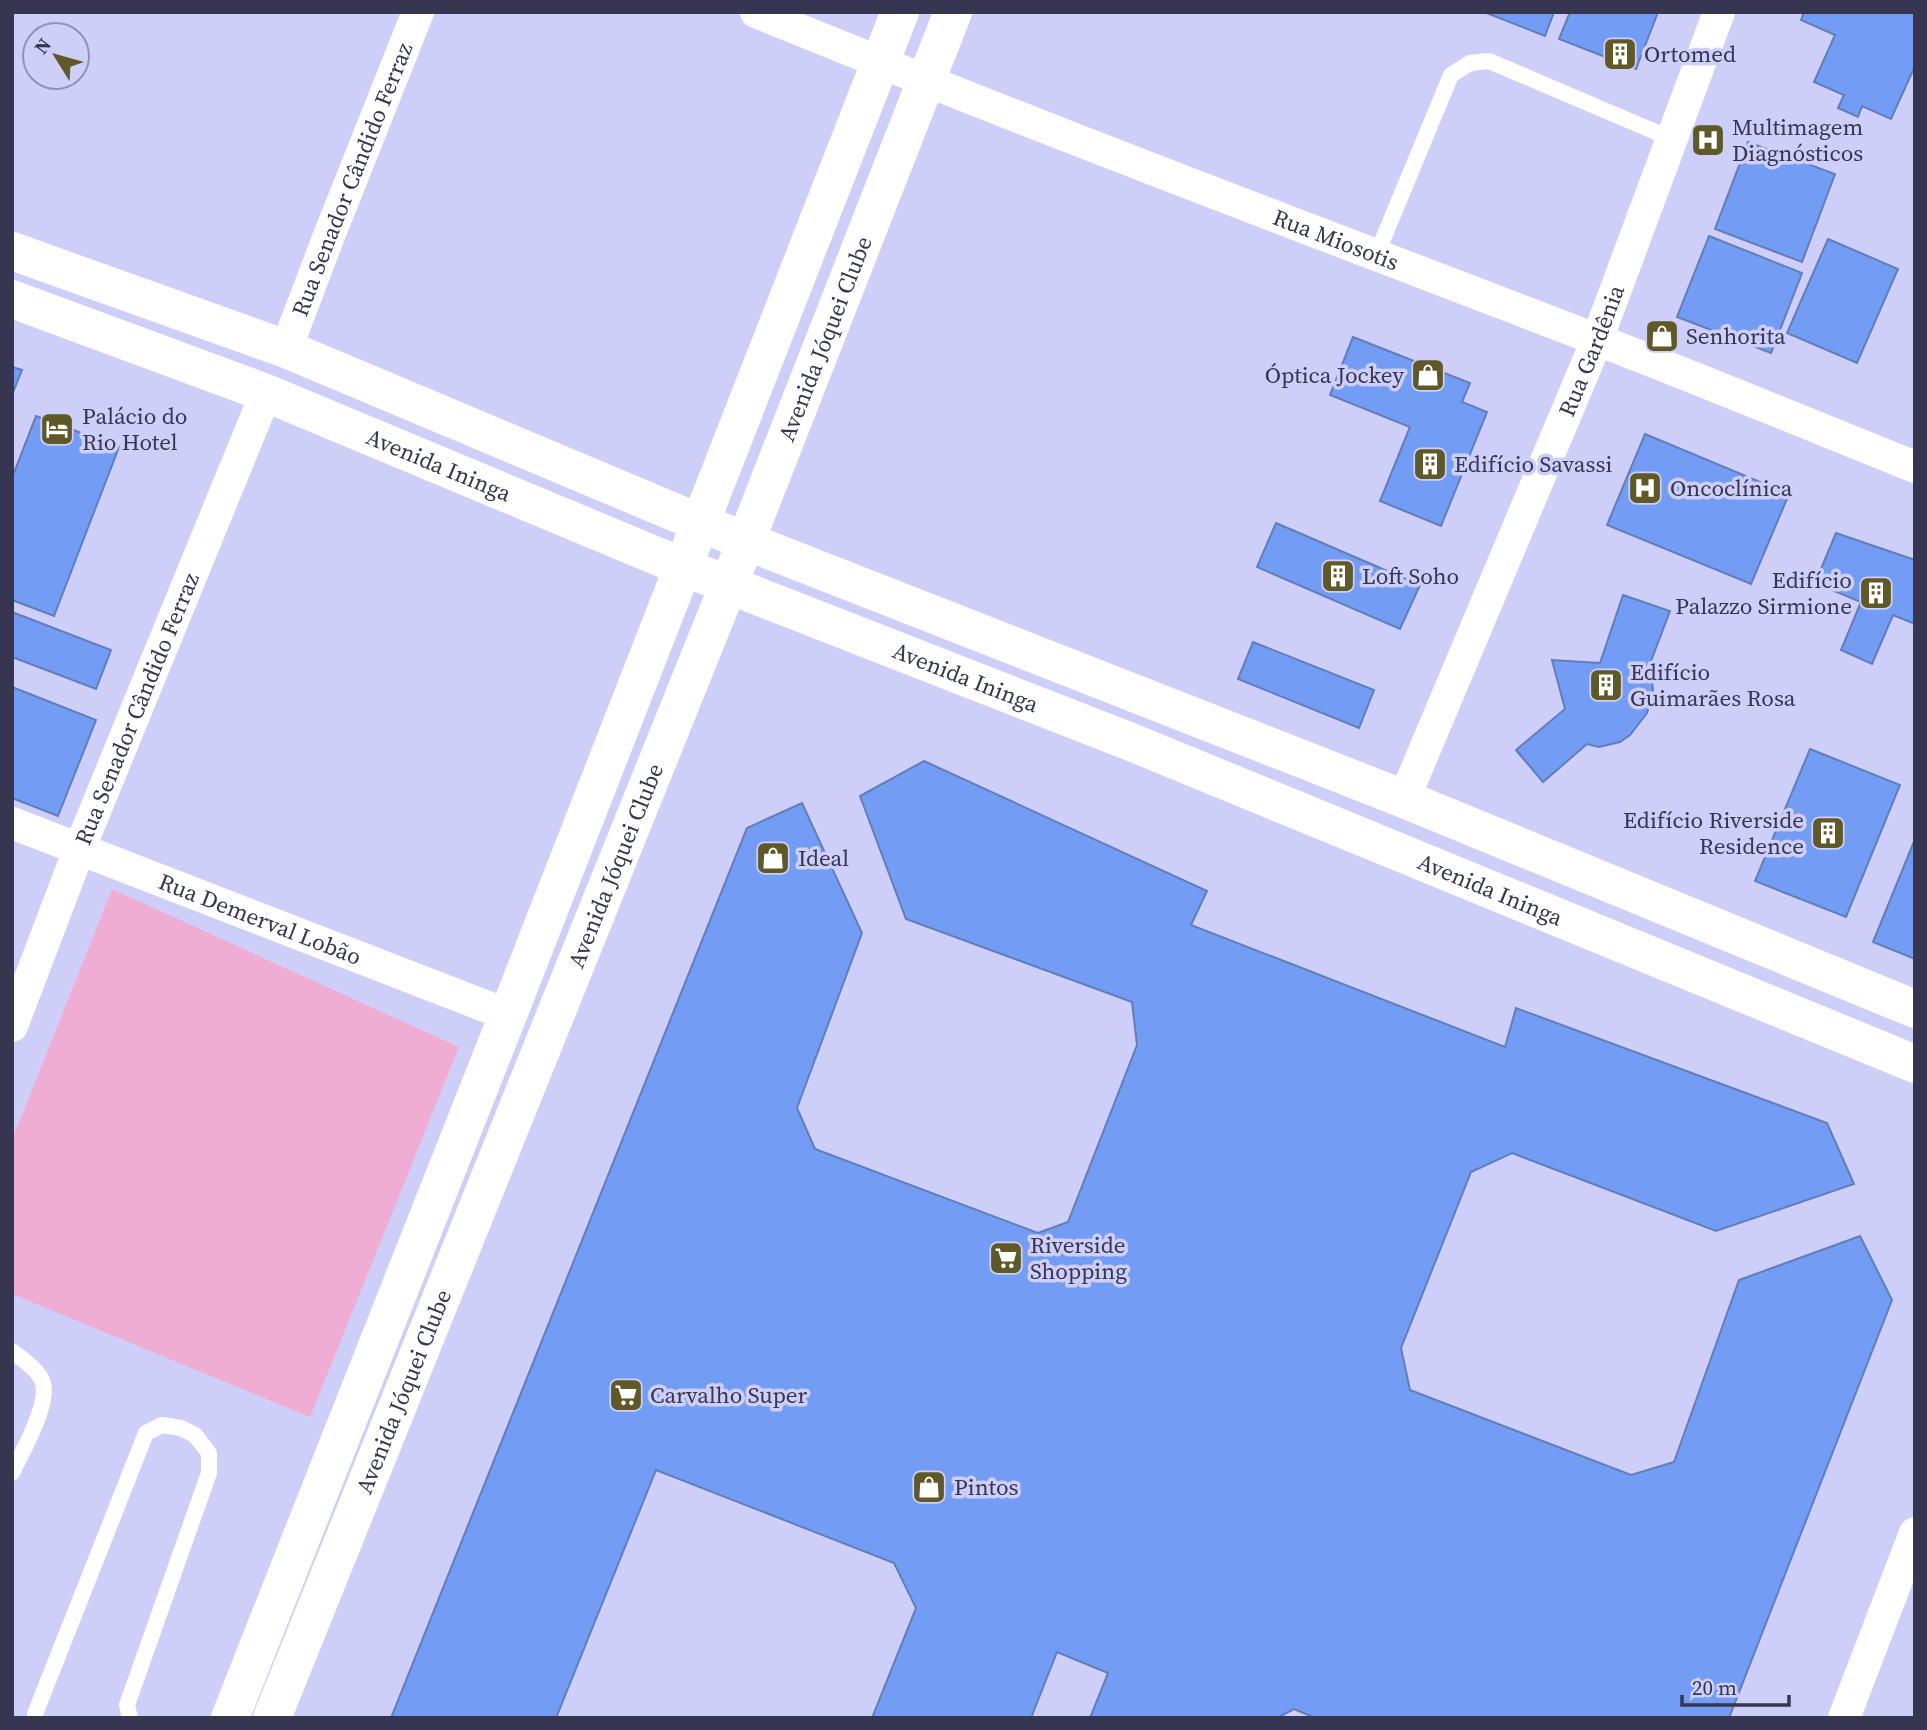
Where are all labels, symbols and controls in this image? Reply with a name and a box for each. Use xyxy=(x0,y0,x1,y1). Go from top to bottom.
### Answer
north arrow xyxy=(21,21,91,91)
text: N xyxy=(28,32,57,59)
building icon: Ortomed xyxy=(1601,35,1639,73)
street label: Rua Senador Cândido Ferraz xyxy=(284,38,420,321)
place label: Ortomed xyxy=(1644,38,1736,70)
place label: Multimagem Diagnósticos xyxy=(1732,111,1863,169)
hospital icon: Multimagem Diagnósticos xyxy=(1689,121,1727,159)
street label: Rua Miosotis xyxy=(1268,201,1403,278)
street label: Avenida Jóquei Clube xyxy=(770,232,880,446)
street label: Rua Gardênia xyxy=(1551,280,1632,421)
shop icon: Senhorita xyxy=(1643,317,1681,355)
place label: Senhorita xyxy=(1686,320,1786,352)
shop icon: Óptica Jockey xyxy=(1409,356,1447,394)
place label: Óptica Jockey xyxy=(1265,359,1404,391)
place label: Palácio do Rio Hotel xyxy=(82,400,187,458)
hotel icon: Palácio do Rio Hotel xyxy=(38,410,76,448)
street label: Avenida Ininga xyxy=(362,421,516,510)
building icon: Edifício Savassi xyxy=(1411,445,1449,483)
place label: Edifício Savassi xyxy=(1454,448,1612,480)
hospital icon: Oncoclínica xyxy=(1626,469,1664,507)
place label: Oncoclínica xyxy=(1670,472,1793,504)
building icon: Loft Soho xyxy=(1319,557,1357,595)
place label: Loft Soho xyxy=(1362,560,1459,592)
place label: Edifício Palazzo Sirmione xyxy=(1675,564,1852,622)
street label: Rua Senador Cândido Ferraz xyxy=(67,568,207,850)
building icon: Edifício Palazzo Sirmione xyxy=(1857,574,1895,612)
street label: Avenida Ininga xyxy=(888,634,1043,720)
place label: Edifício Guimarães Rosa xyxy=(1630,656,1796,714)
building icon: Edifício Guimarães Rosa xyxy=(1587,666,1625,704)
street label: Avenida Jóquei Clube xyxy=(560,759,671,973)
place label: Edifício Riverside Residence xyxy=(1623,804,1804,862)
building icon: Edifício Riverside Residence xyxy=(1809,814,1847,852)
shop icon: Ideal xyxy=(754,839,792,877)
place label: Ideal xyxy=(798,842,849,874)
street label: Avenida Ininga xyxy=(1413,845,1568,934)
street label: Rua Demerval Lobão xyxy=(154,865,366,973)
place label: Riverside Shopping xyxy=(1030,1229,1127,1287)
supermarket icon: Riverside Shopping xyxy=(987,1239,1025,1277)
street label: Avenida Jóquei Clube xyxy=(348,1285,459,1499)
supermarket icon: Carvalho Super xyxy=(607,1376,645,1414)
place label: Carvalho Super xyxy=(650,1379,808,1411)
shop icon: Pintos xyxy=(910,1468,948,1506)
place label: Pintos xyxy=(954,1471,1019,1503)
scale bar xyxy=(1682,1664,1789,1708)
text: 20 m xyxy=(1692,1673,1737,1702)

